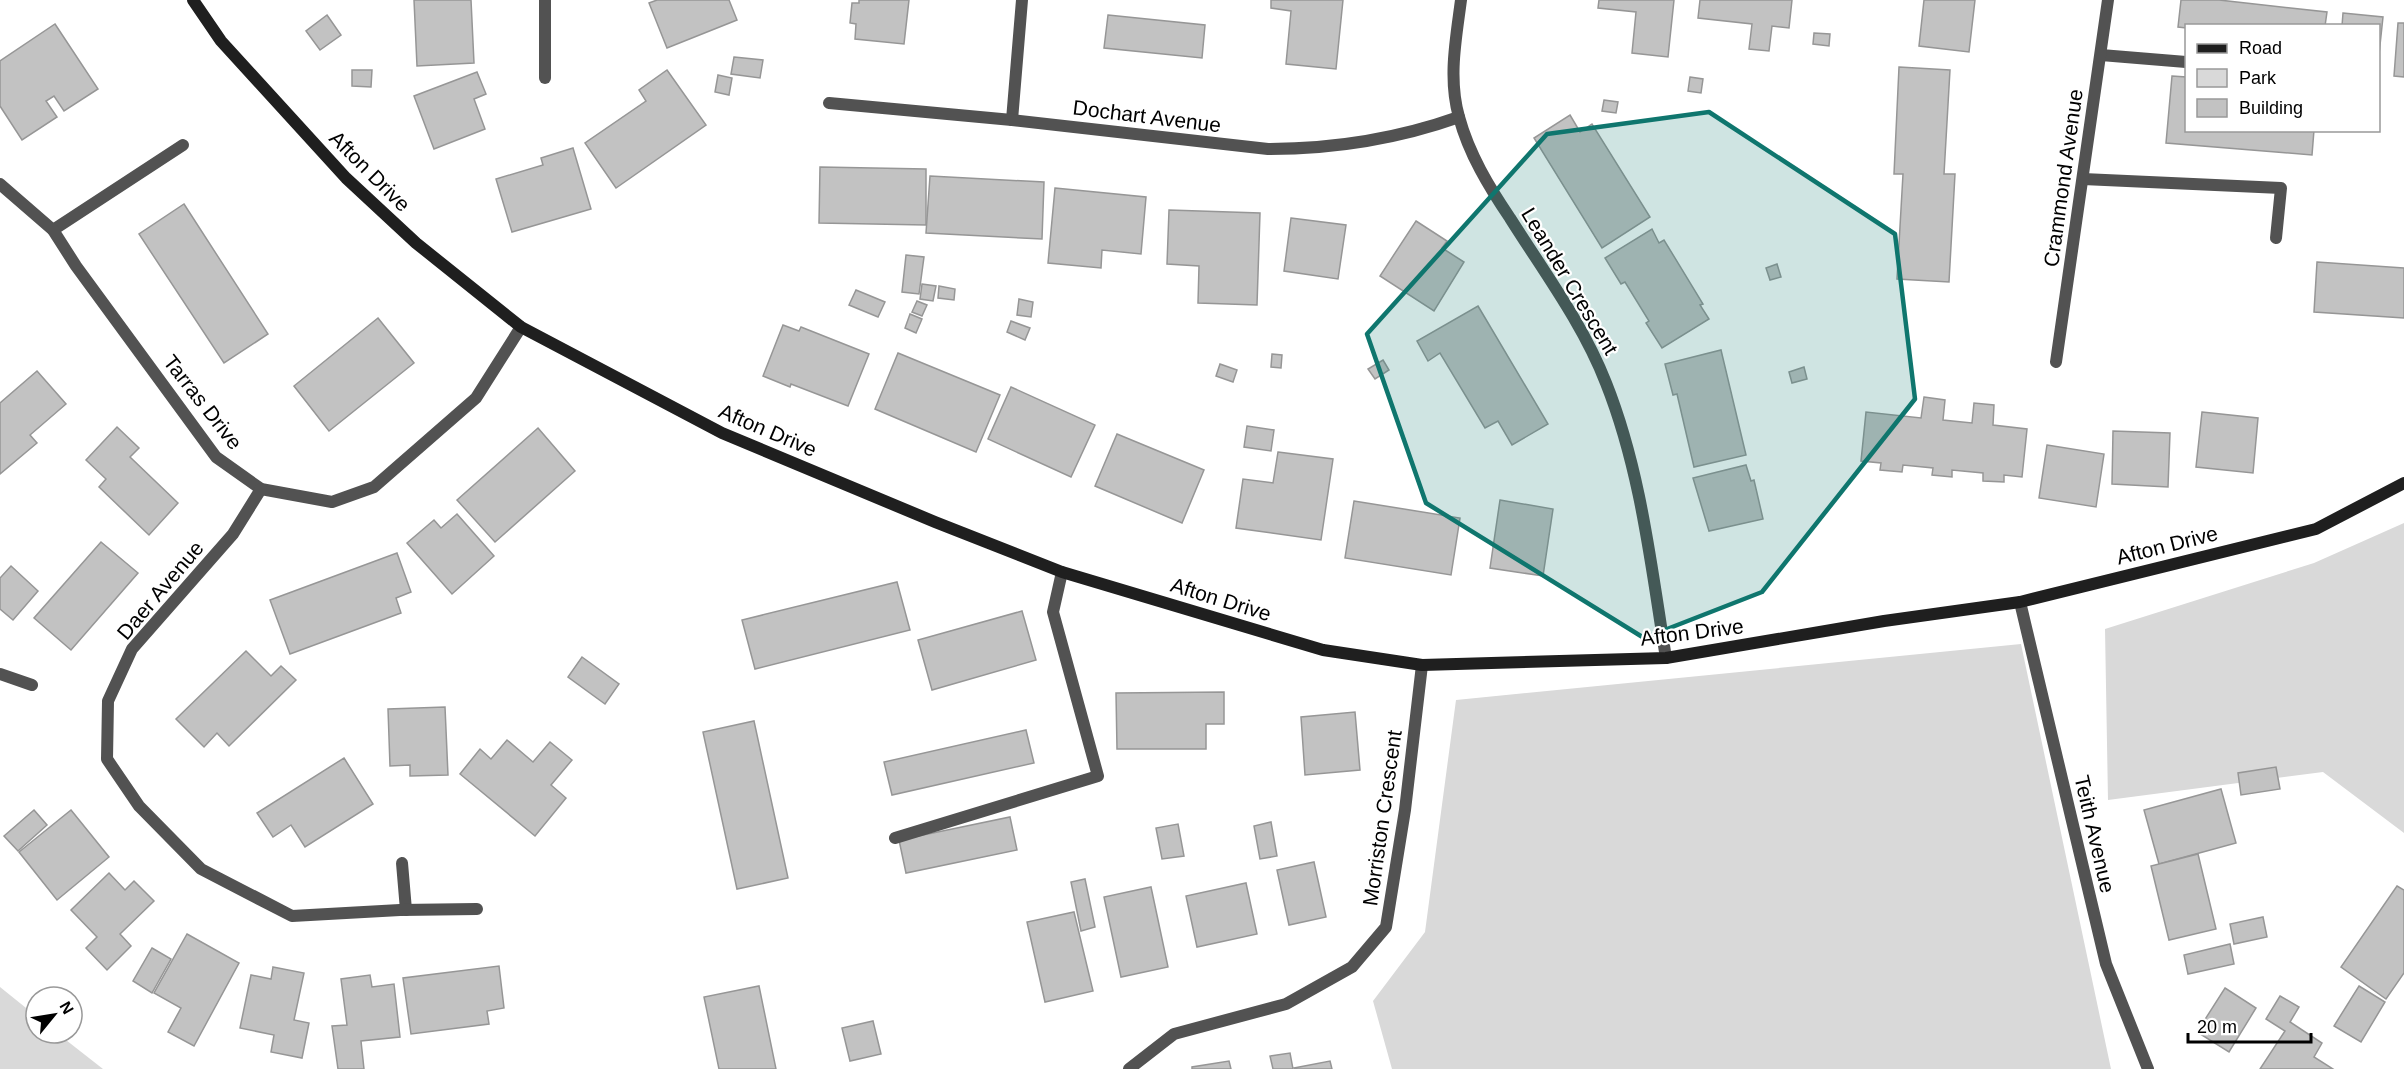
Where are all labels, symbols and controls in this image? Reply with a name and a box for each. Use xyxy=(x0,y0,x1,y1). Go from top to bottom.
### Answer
legend xyxy=(2185,24,2380,132)
text: Road xyxy=(2239,38,2282,58)
text: Park xyxy=(2239,68,2277,88)
street label: Crammond Avenue xyxy=(2039,88,2087,268)
street label: Dochart Avenue xyxy=(1072,96,1222,136)
text: Building xyxy=(2239,98,2303,118)
street label: Afton Drive xyxy=(325,126,415,216)
street label: Leander Crescent xyxy=(1517,204,1623,359)
street label: Tarras Drive xyxy=(159,350,247,454)
street label: Afton Drive xyxy=(716,399,820,461)
street label: Afton Drive xyxy=(2114,521,2220,569)
street label: Daer Avenue xyxy=(112,536,208,644)
street label: Afton Drive xyxy=(1168,573,1274,625)
street label: Afton Drive xyxy=(1639,614,1745,650)
street label: Morriston Crescent xyxy=(1358,728,1406,907)
street label: Teith Avenue xyxy=(2070,773,2120,895)
north arrow xyxy=(24,985,84,1045)
text: N xyxy=(56,998,77,1017)
scale bar xyxy=(2188,1006,2311,1044)
text: 20 m xyxy=(2197,1017,2237,1037)

